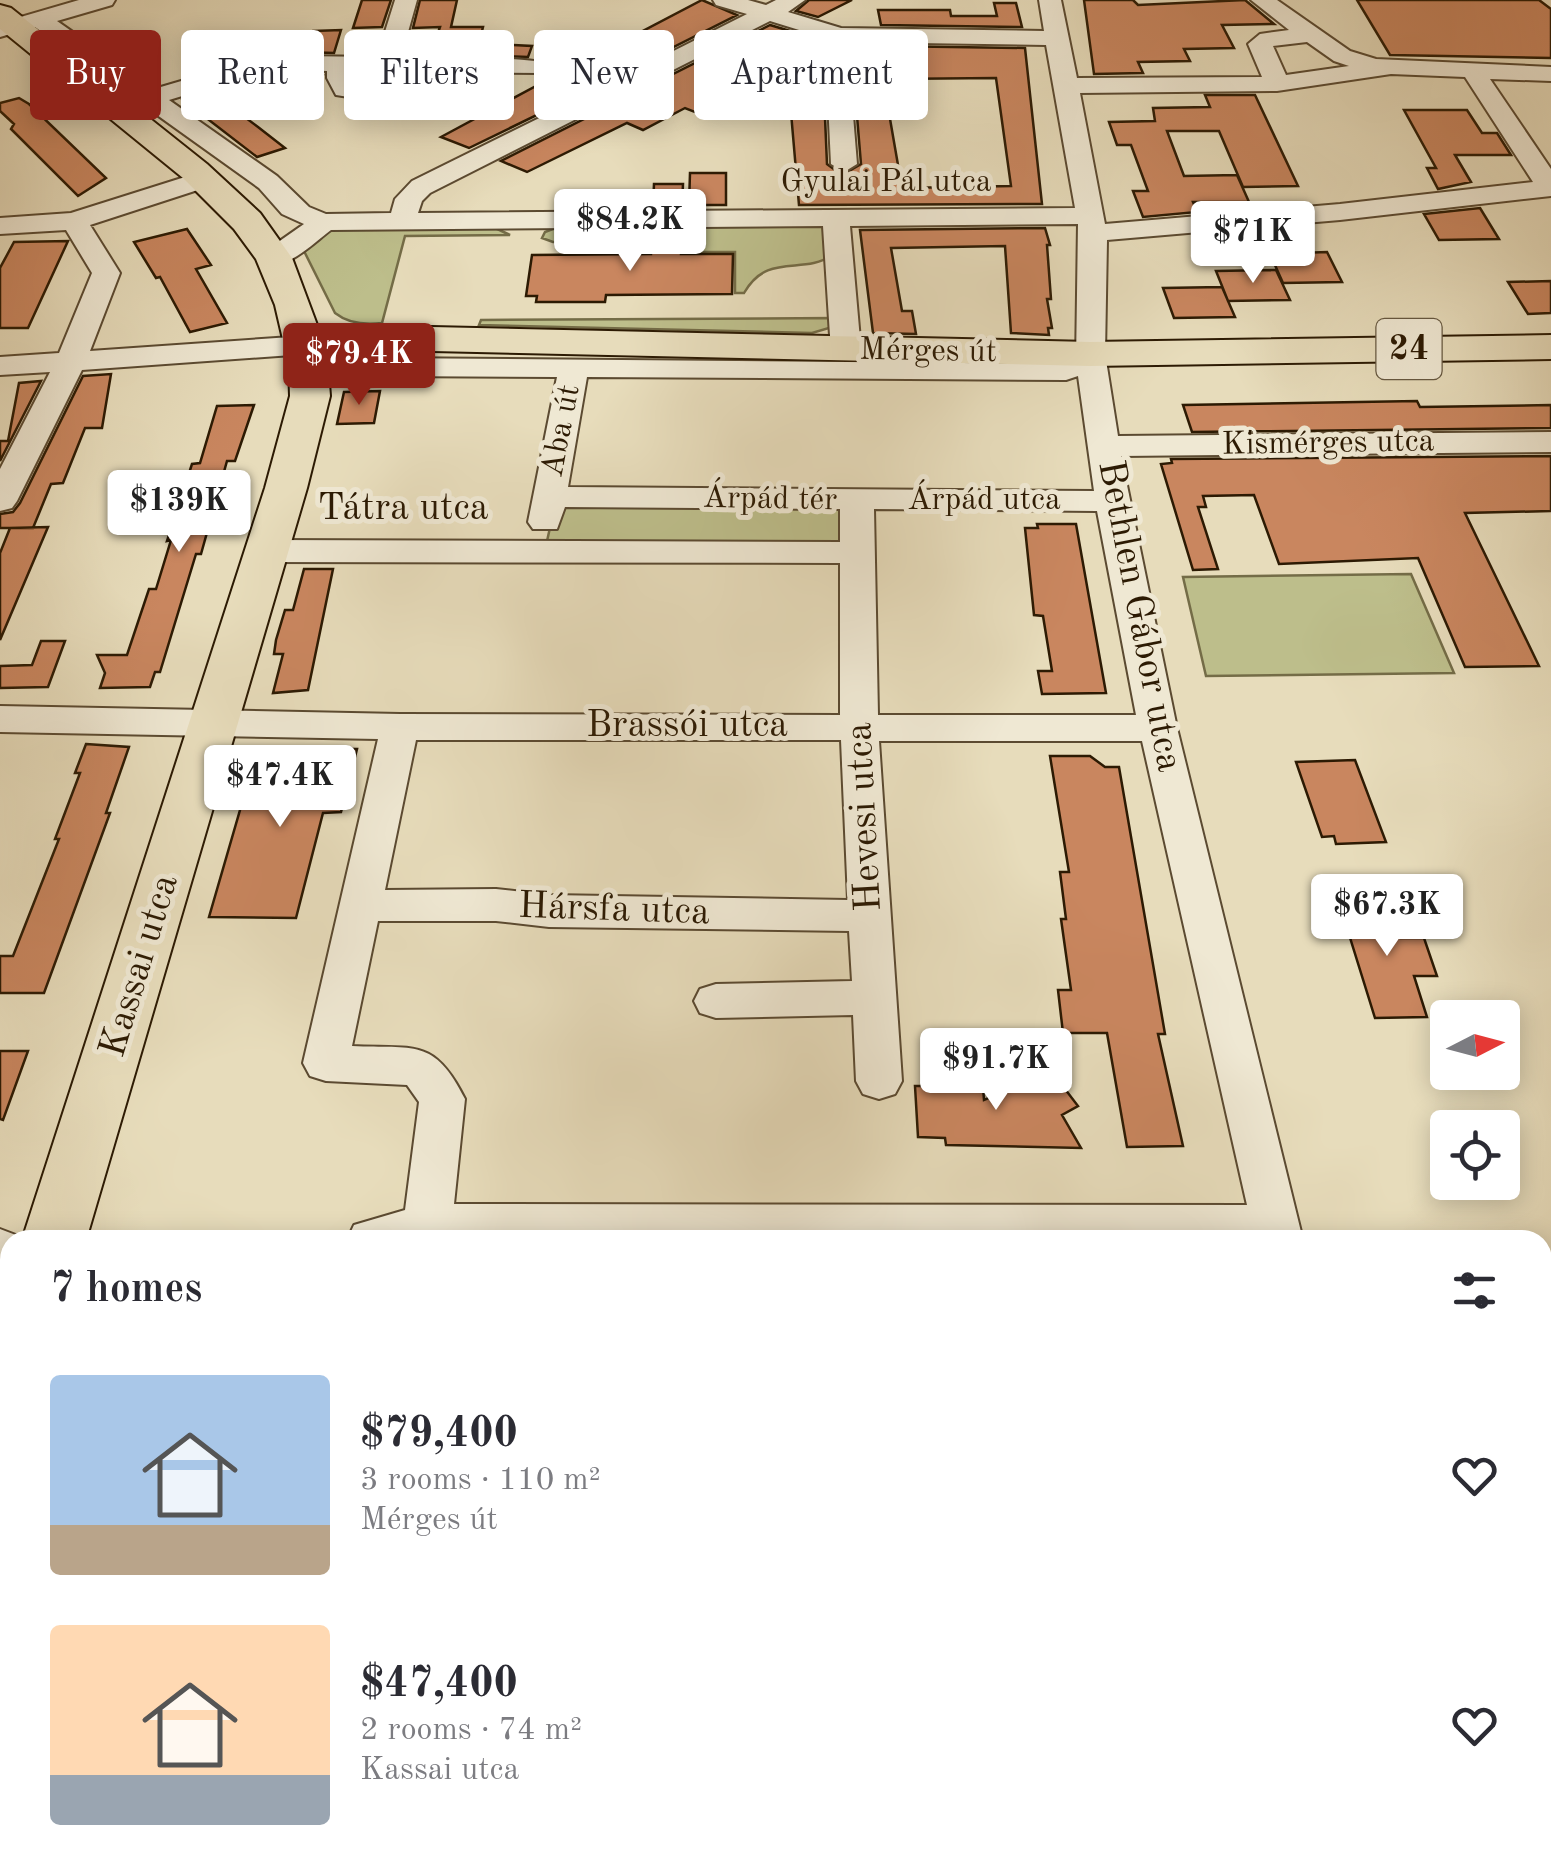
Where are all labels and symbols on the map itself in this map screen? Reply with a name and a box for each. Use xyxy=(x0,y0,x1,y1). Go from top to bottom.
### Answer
street label: Gyulai Pál utca xyxy=(781,167,992,199)
pin: $84.2K xyxy=(549,189,711,274)
pin: $71K xyxy=(1194,201,1312,286)
road number: 24 xyxy=(1376,319,1442,379)
pin: $79.4K xyxy=(278,323,440,408)
street label: Mérges út xyxy=(859,335,997,369)
street label: Aba út xyxy=(537,382,587,480)
street label: Kismérges utca xyxy=(1221,426,1435,462)
street label: Bethlen Gábor utca xyxy=(1090,457,1188,775)
pin: $139K xyxy=(109,470,249,555)
street label: Árpád tér xyxy=(702,477,838,517)
street label: Árpád utca xyxy=(907,479,1061,517)
street label: Tátra utca xyxy=(317,490,489,528)
street label: Brassói utca xyxy=(586,707,788,745)
street label: Hevesi utca xyxy=(841,721,889,913)
pin: $47.4K xyxy=(199,745,361,830)
street label: Kassai utca xyxy=(94,870,186,1062)
pin: $67.3K xyxy=(1306,874,1468,959)
street label: Hársfa utca xyxy=(518,888,711,932)
north arrow xyxy=(1430,1000,1520,1090)
pin: $91.7K xyxy=(915,1028,1077,1113)

